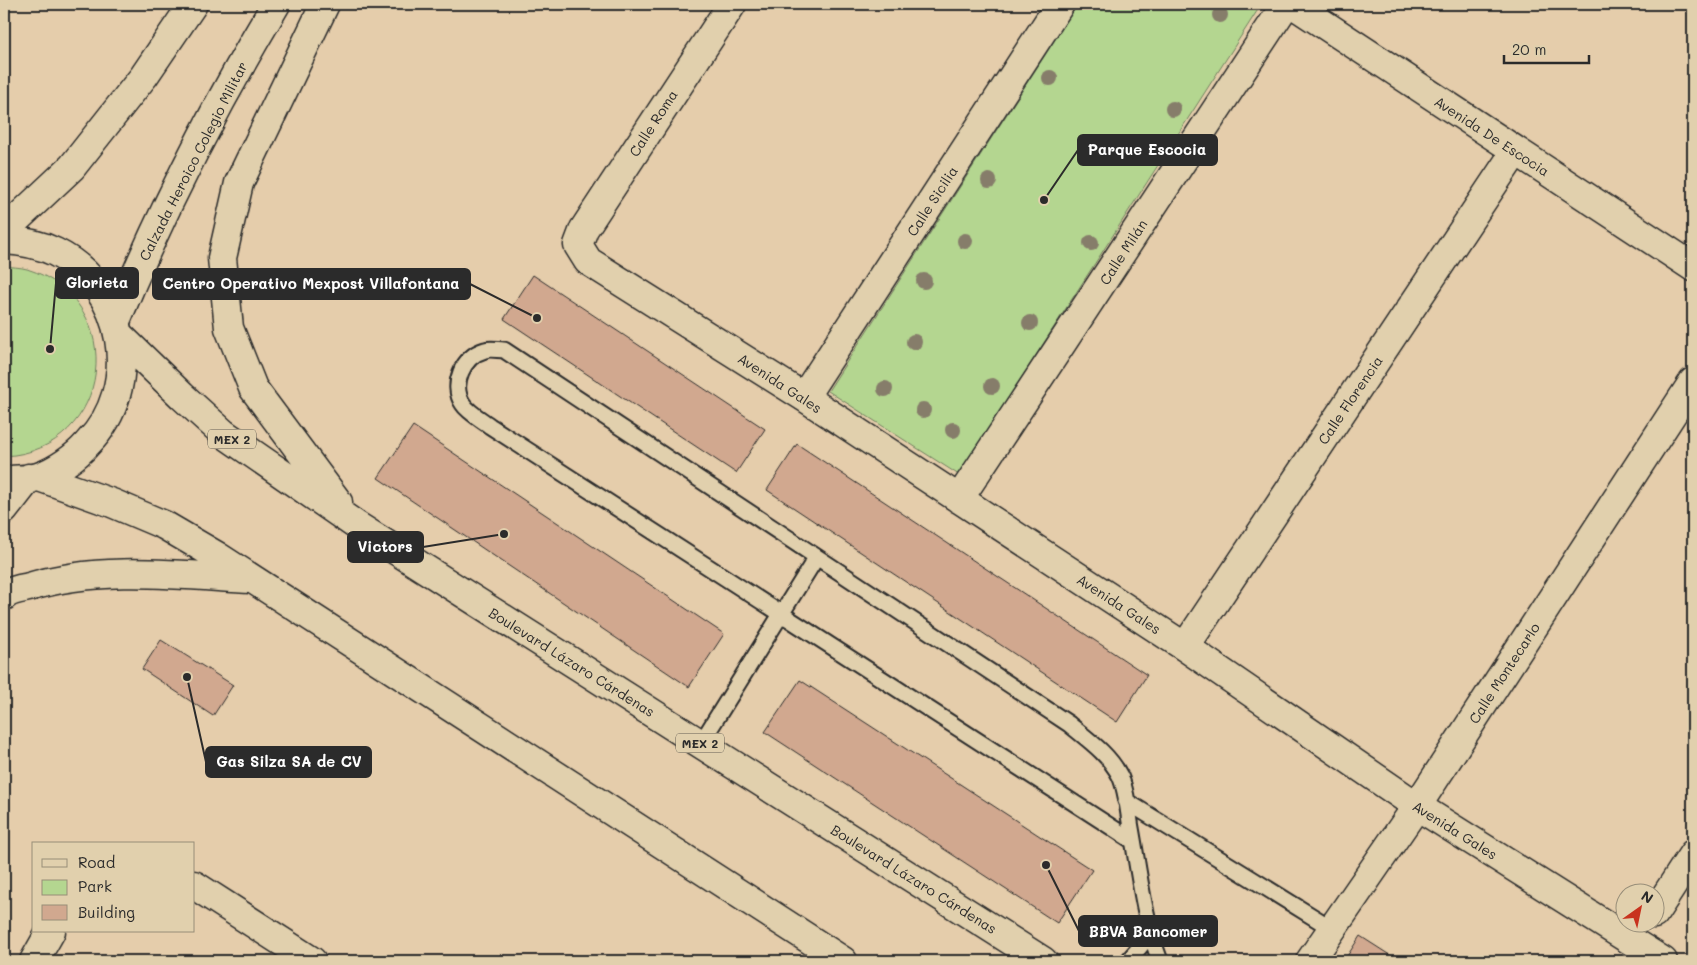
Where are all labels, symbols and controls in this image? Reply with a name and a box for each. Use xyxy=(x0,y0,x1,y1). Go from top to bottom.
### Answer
scale bar xyxy=(1504,32,1590,64)
text: 20 m xyxy=(1512,39,1546,59)
street label: Calzada Heroico Colegio Militar xyxy=(134,58,252,264)
street label: Calle Roma xyxy=(624,86,682,160)
street label: Avenida De Escocia xyxy=(1431,92,1553,180)
callout: Parque Escocia xyxy=(1078,135,1217,165)
text: Parque Escocia xyxy=(1088,139,1206,159)
street label: Calle Sicilia xyxy=(902,162,962,240)
street label: Calle Milán xyxy=(1095,216,1151,288)
callout: Glorieta xyxy=(56,268,138,298)
callout: Centro Operativo Mexpost Villafontana xyxy=(153,269,470,299)
text: Glorieta xyxy=(66,272,128,292)
text: Centro Operativo Mexpost Villafontana xyxy=(163,273,459,293)
street label: Avenida Gales xyxy=(734,349,826,417)
street label: Calle Florencia xyxy=(1313,352,1387,448)
road number: MEX 2 xyxy=(208,429,256,448)
callout: Victors xyxy=(348,532,423,562)
text: Victors xyxy=(357,536,413,556)
street label: Avenida Gales xyxy=(1073,570,1165,638)
street label: Boulevard Lázaro Cárdenas xyxy=(485,603,659,721)
street label: Calle Montecarlo xyxy=(1464,619,1544,727)
road number: MEX 2 xyxy=(676,734,724,752)
callout: Gas Silza SA de CV xyxy=(206,747,371,777)
text: Gas Silza SA de CV xyxy=(216,751,362,771)
street label: Avenida Gales xyxy=(1409,796,1501,864)
street label: Boulevard Lázaro Cárdenas xyxy=(827,820,1001,938)
legend xyxy=(32,842,195,932)
text: Road xyxy=(78,852,115,872)
text: Park xyxy=(78,876,112,896)
north arrow xyxy=(1614,882,1664,932)
text: N xyxy=(1638,886,1657,908)
text: Building xyxy=(78,902,135,922)
callout: BBVA Bancomer xyxy=(1079,916,1217,946)
text: BBVA Bancomer xyxy=(1089,921,1207,941)

